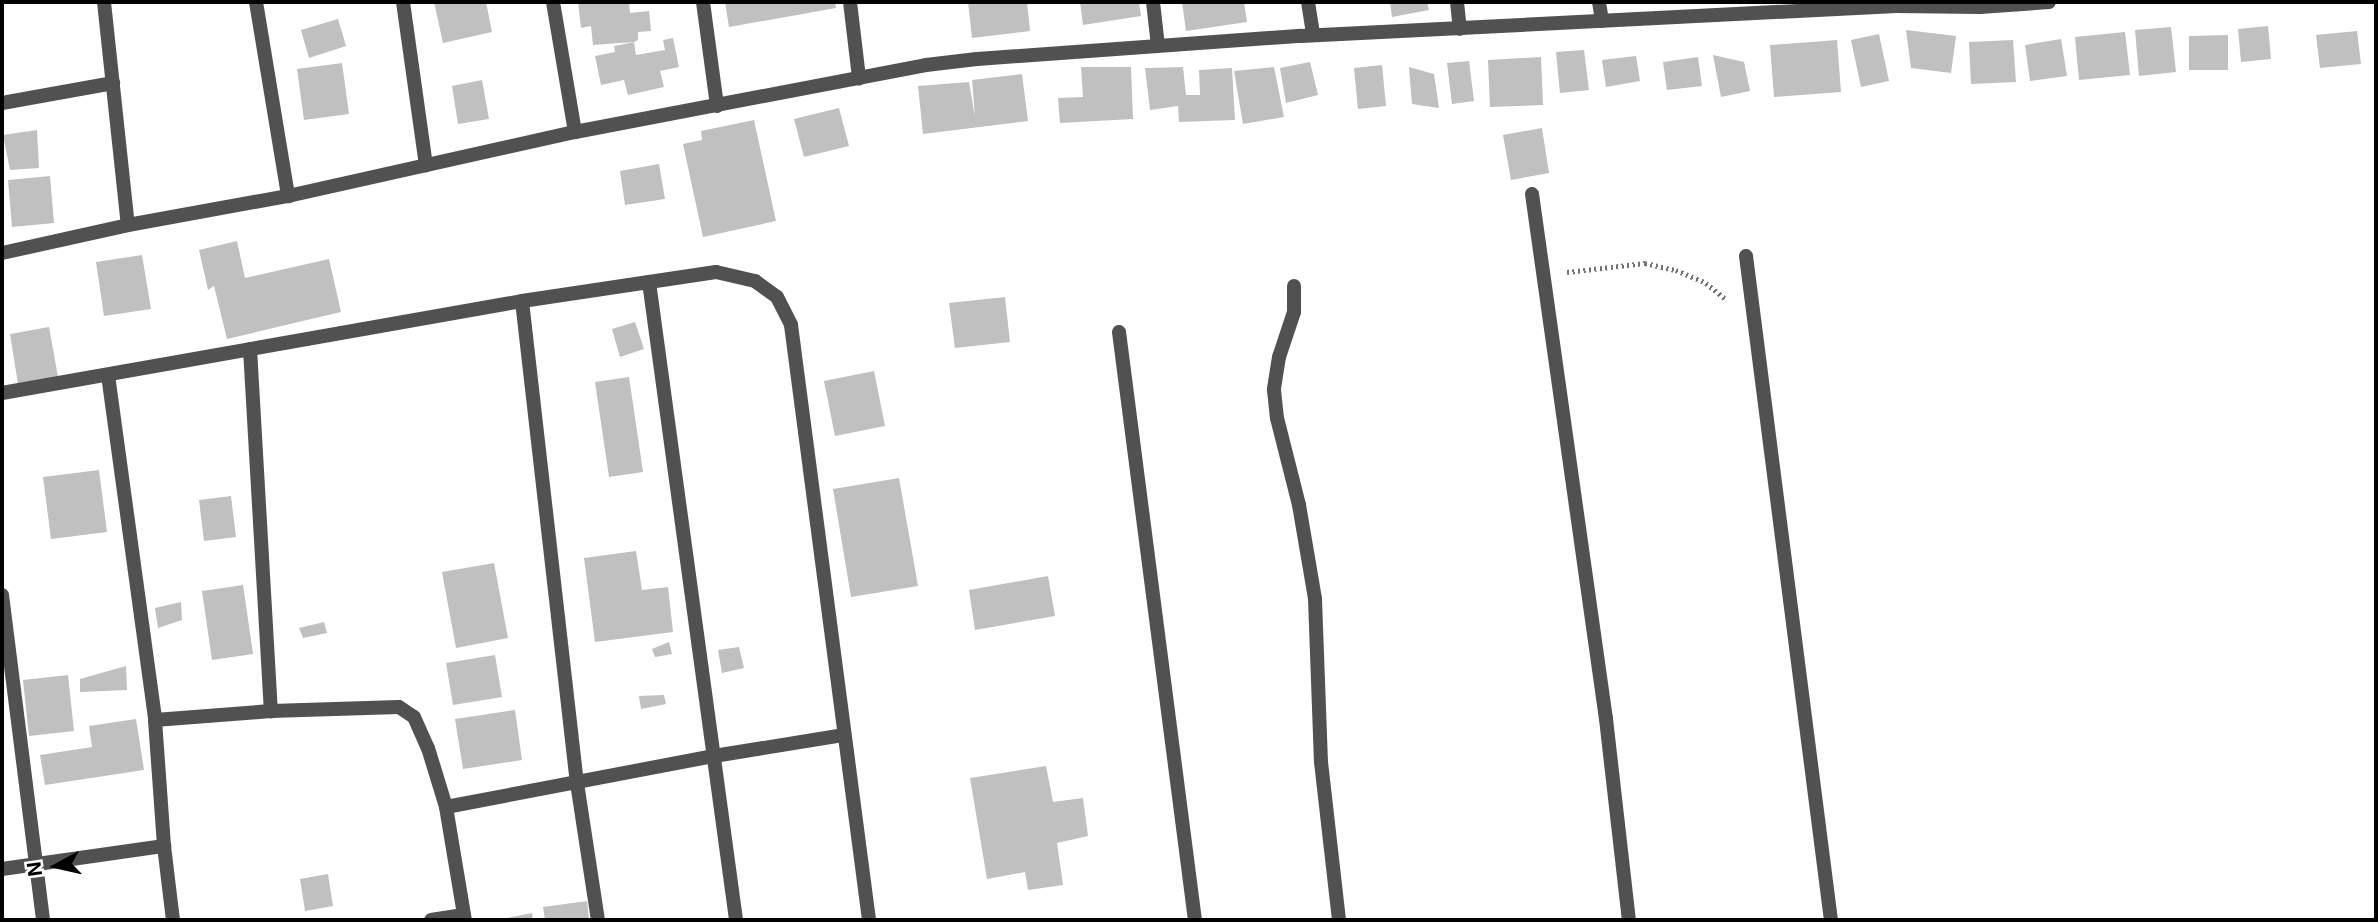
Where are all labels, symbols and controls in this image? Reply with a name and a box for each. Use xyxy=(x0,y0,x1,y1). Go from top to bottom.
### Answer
north arrow xyxy=(21,831,91,901)
text: N xyxy=(22,860,47,878)

